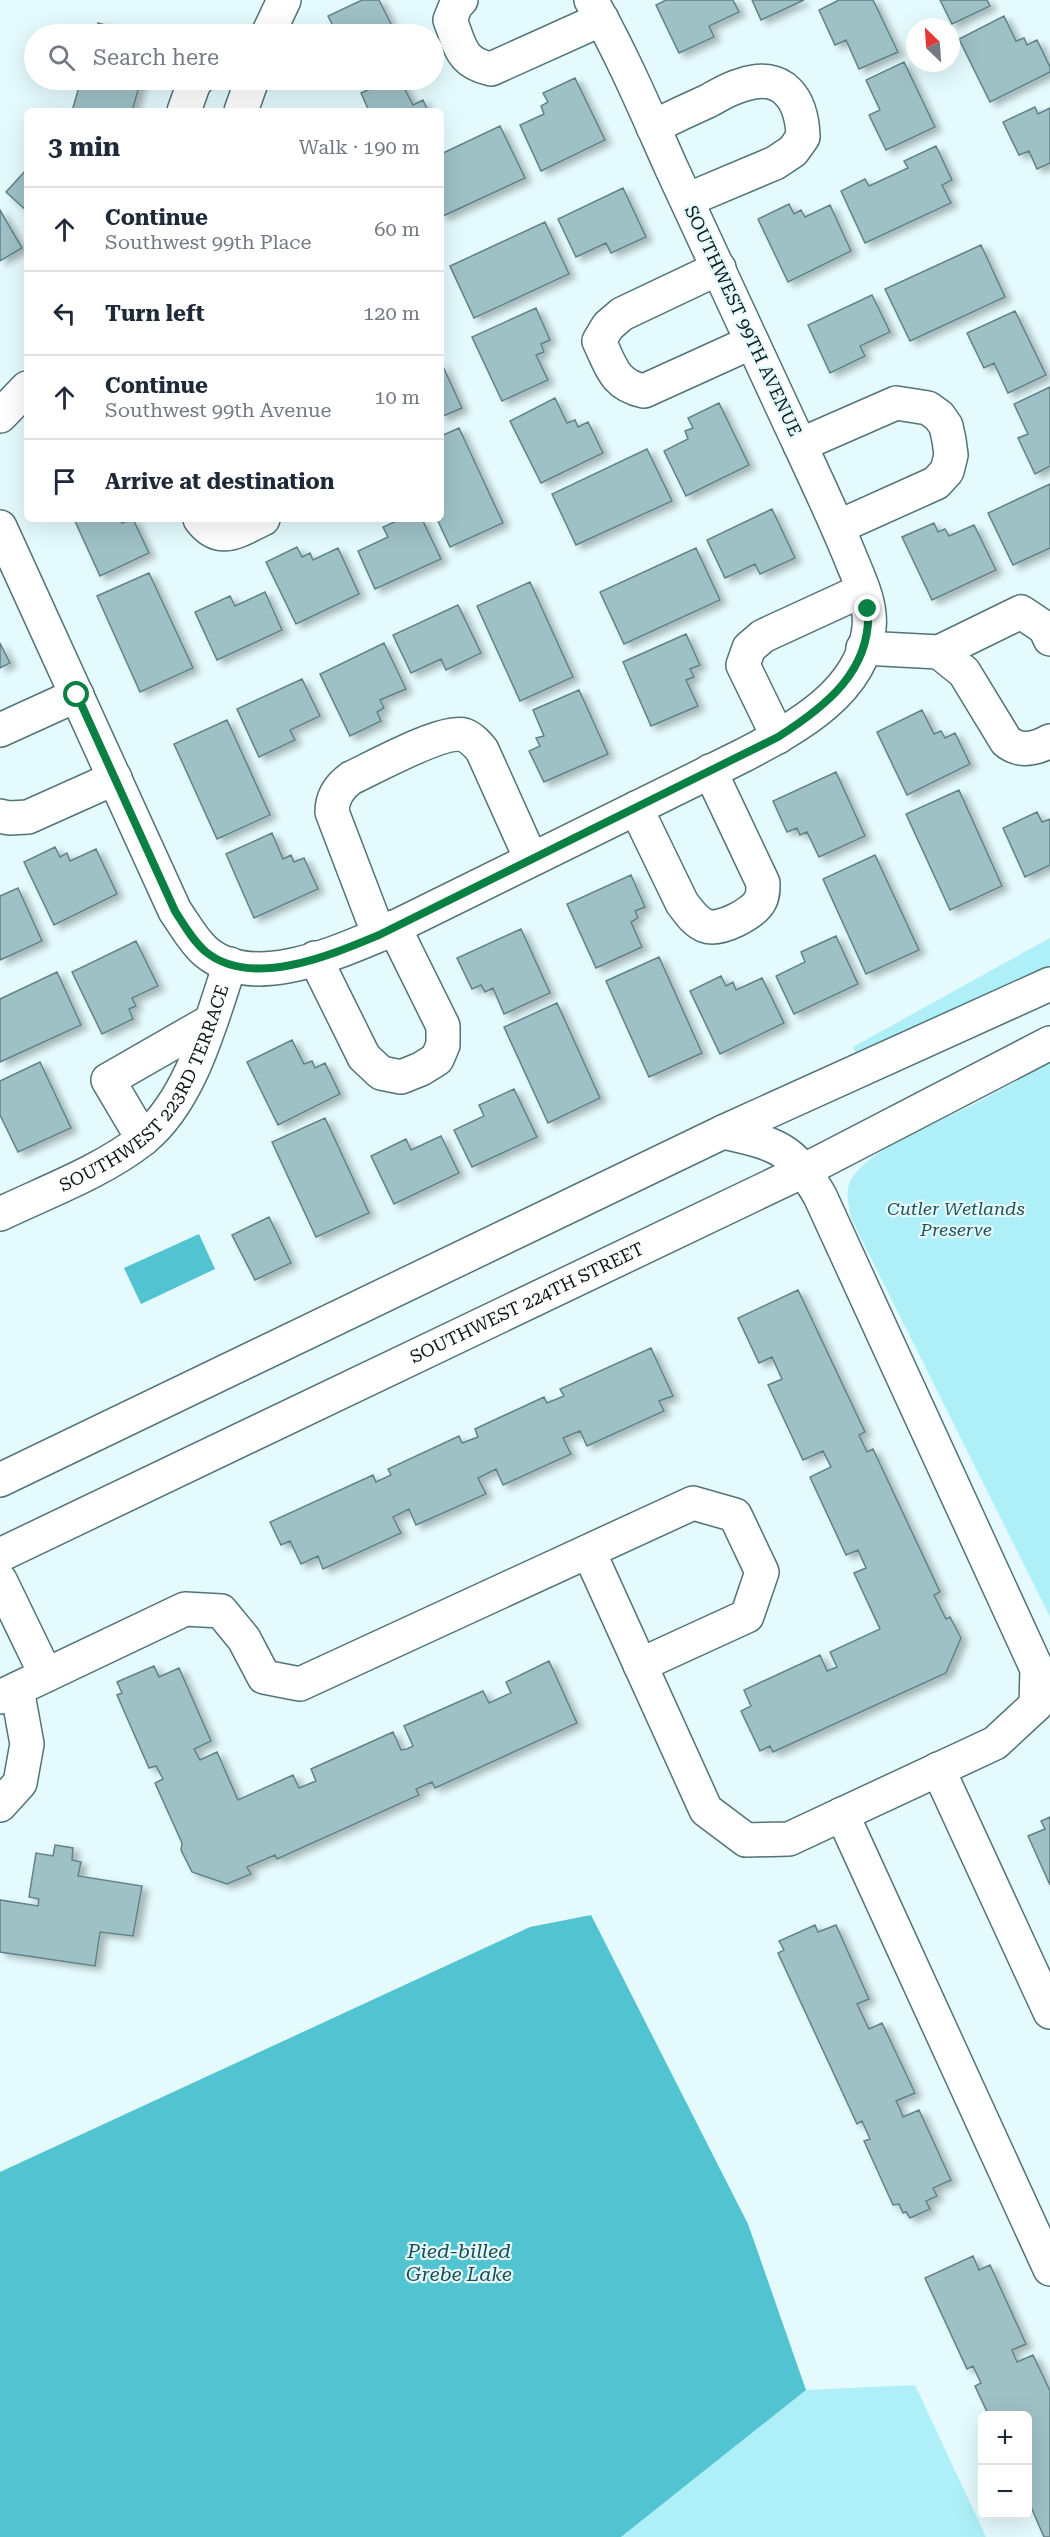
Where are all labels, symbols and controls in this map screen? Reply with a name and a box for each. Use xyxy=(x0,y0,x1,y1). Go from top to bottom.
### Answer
north arrow xyxy=(906,18,960,72)
search box xyxy=(24,24,444,90)
icon: search xyxy=(45,41,78,74)
text: Search here xyxy=(93,45,219,70)
text: 3 min xyxy=(48,132,120,162)
text: Walk · 190 m xyxy=(299,135,420,159)
street label: SOUTHWEST 99TH AVENUE xyxy=(681,202,806,439)
text: Continue xyxy=(105,205,208,230)
icon: ahead xyxy=(48,213,81,246)
text: 60 m xyxy=(374,217,420,241)
text: Southwest 99th Place xyxy=(105,230,311,254)
icon: left xyxy=(48,297,81,330)
text: Turn left xyxy=(105,301,205,326)
text: 120 m xyxy=(363,301,420,325)
text: Continue xyxy=(105,373,208,398)
icon: ahead xyxy=(48,381,81,414)
text: 10 m xyxy=(374,385,420,409)
text: Southwest 99th Avenue xyxy=(105,398,331,422)
icon: arrive xyxy=(48,465,81,498)
text: Arrive at destination xyxy=(105,469,334,494)
route end xyxy=(854,595,880,621)
route start xyxy=(63,681,89,707)
street label: SOUTHWEST 223RD TERRACE xyxy=(56,982,233,1196)
park label: Cutler Wetlands Preserve xyxy=(887,1198,1025,1240)
street label: SOUTHWEST 224TH STREET xyxy=(406,1238,647,1367)
water label: Pied-billed Grebe Lake xyxy=(406,2239,512,2286)
map controls xyxy=(978,2411,1032,2519)
button: + xyxy=(978,2411,1032,2465)
button: − xyxy=(978,2465,1032,2519)

